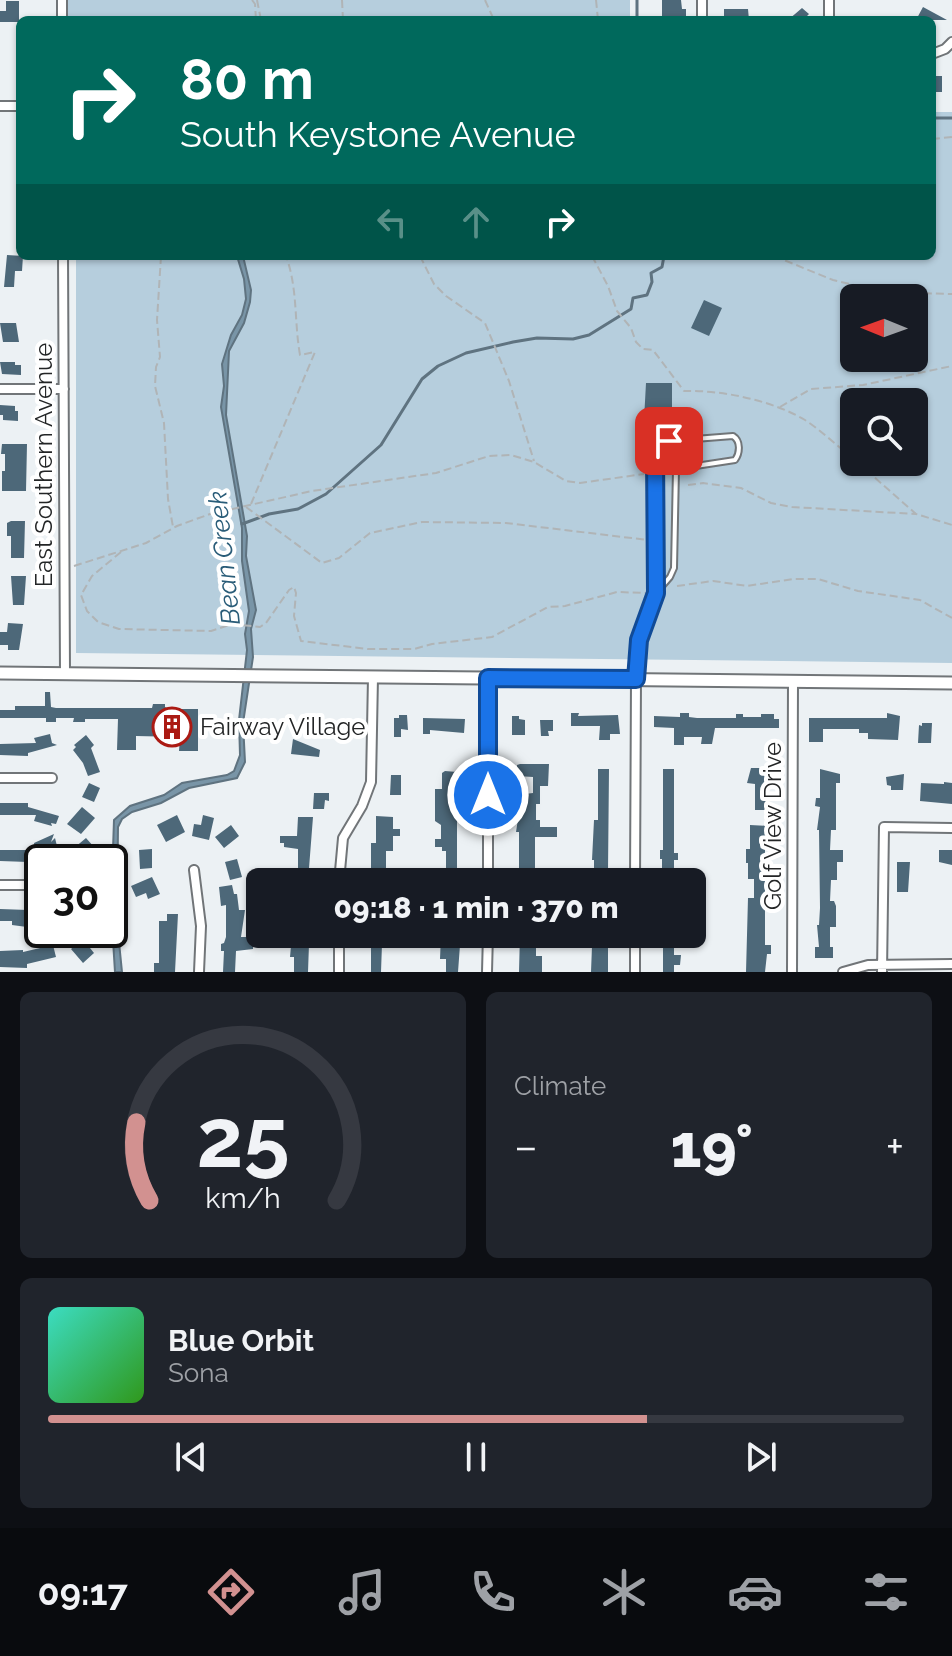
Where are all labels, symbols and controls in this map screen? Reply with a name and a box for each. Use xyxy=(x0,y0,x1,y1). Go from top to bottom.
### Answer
text: 80 m xyxy=(180,46,314,112)
icon: right xyxy=(48,48,152,152)
text: South Keystone Avenue xyxy=(180,113,576,155)
icon: left xyxy=(370,200,414,244)
icon: ahead xyxy=(454,200,498,244)
icon: right xyxy=(538,200,582,244)
north arrow xyxy=(840,284,928,372)
map controls xyxy=(840,284,928,476)
street label: East Southern Avenue xyxy=(29,343,58,587)
button: search xyxy=(840,388,928,476)
pin xyxy=(635,407,703,475)
icon: arrive xyxy=(647,419,691,463)
water label: Bean Creek xyxy=(202,489,246,626)
building icon: Fairway Village xyxy=(151,706,193,748)
place label: Fairway Village xyxy=(200,712,365,741)
street label: Golf View Drive xyxy=(758,742,787,910)
position arrow xyxy=(446,753,530,837)
speed limit sign: 30 xyxy=(24,844,128,948)
text: 09:18 · 1 min · 370 m xyxy=(333,890,619,925)
text: Climate xyxy=(514,1071,606,1101)
text: 25 xyxy=(196,1089,290,1186)
text: 19° xyxy=(671,1111,753,1181)
text: − xyxy=(514,1121,538,1172)
text: + xyxy=(886,1121,904,1172)
text: km/h xyxy=(205,1181,281,1215)
text: Blue Orbit xyxy=(168,1323,314,1358)
text: Sona xyxy=(168,1358,229,1388)
icon: previous xyxy=(169,1435,213,1479)
icon: pause xyxy=(454,1435,498,1479)
icon: next xyxy=(739,1435,783,1479)
icon: directions xyxy=(203,1564,259,1620)
icon: music xyxy=(334,1564,390,1620)
icon: phone xyxy=(465,1564,521,1620)
icon: climate xyxy=(596,1564,652,1620)
icon: car xyxy=(727,1564,783,1620)
icon: filters xyxy=(858,1564,914,1620)
text: 09:17 xyxy=(38,1571,128,1613)

